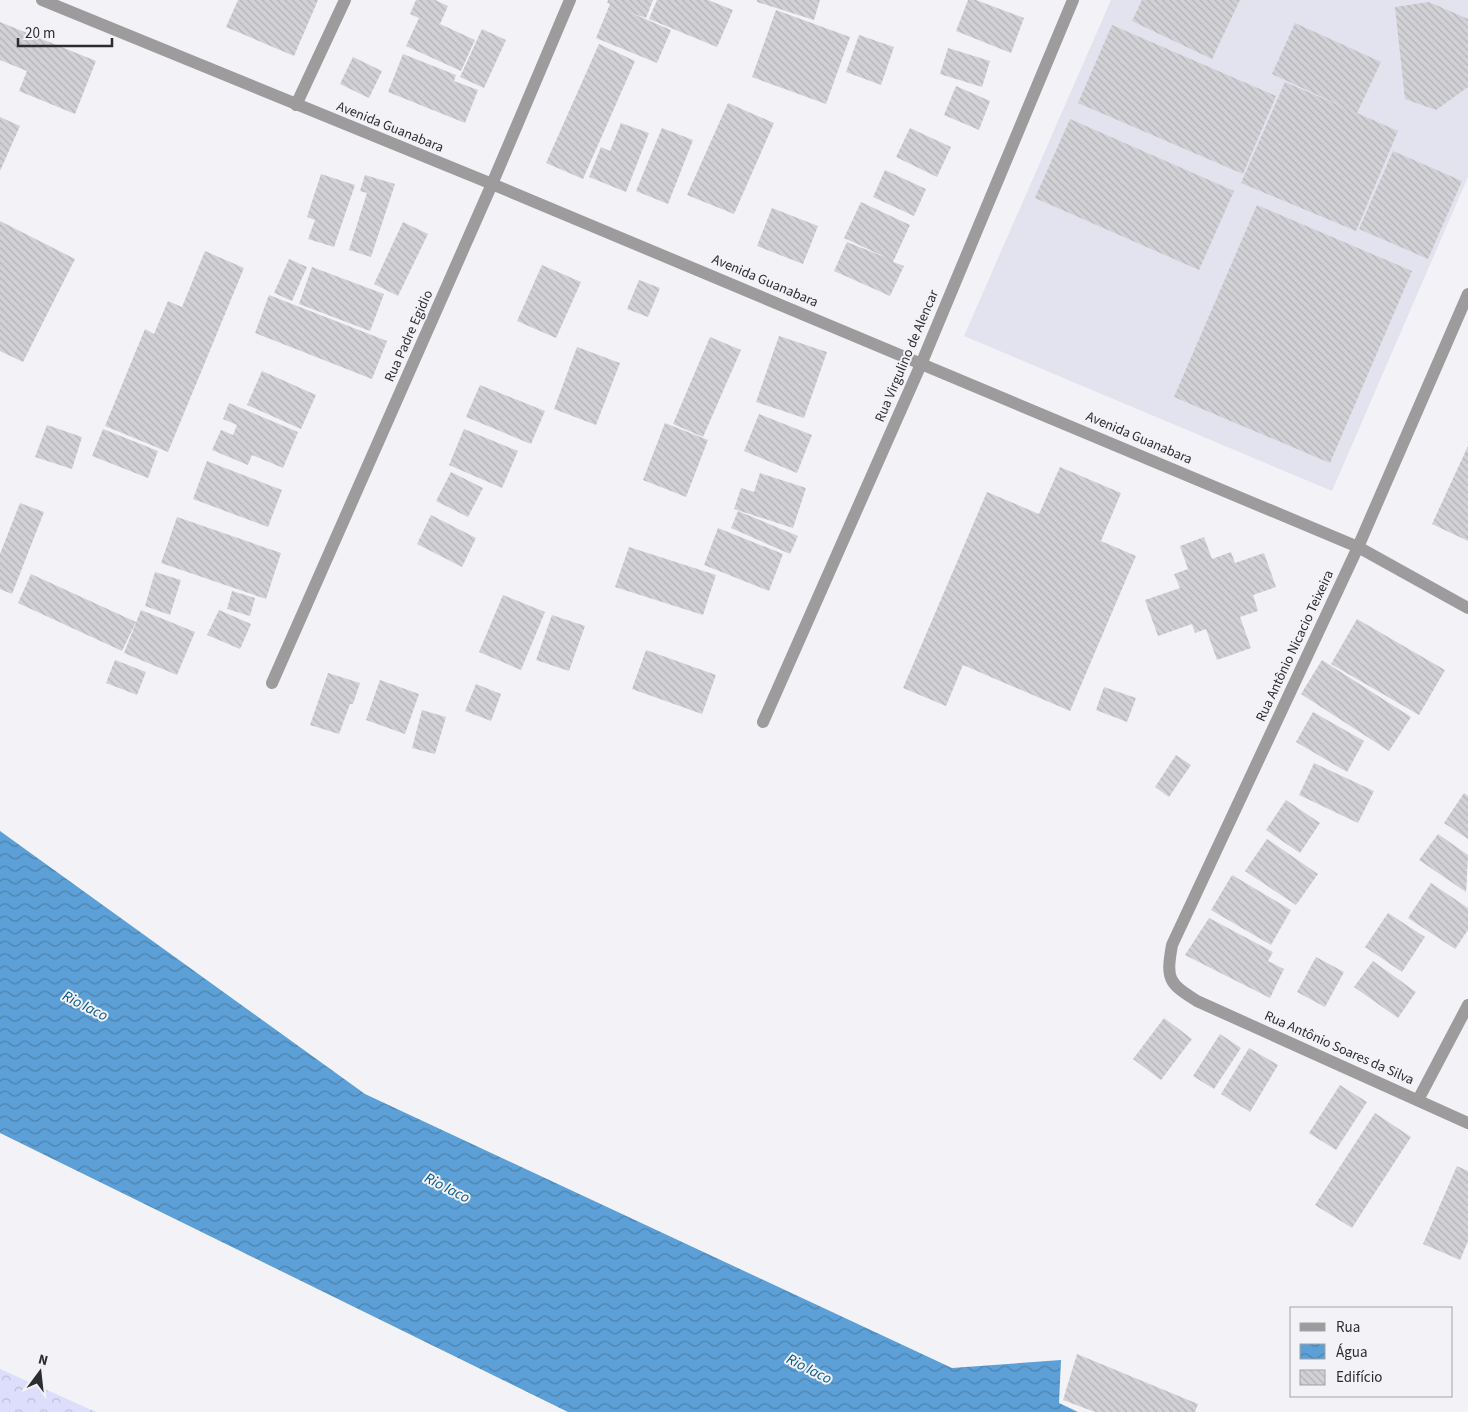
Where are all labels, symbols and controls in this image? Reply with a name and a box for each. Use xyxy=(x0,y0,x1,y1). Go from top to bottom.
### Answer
scale bar xyxy=(18,15,111,47)
text: 20 m xyxy=(25,23,55,44)
street label: Avenida Guanabara xyxy=(333,96,447,158)
street label: Avenida Guanabara xyxy=(709,250,821,312)
street label: Rua Padre Egidio xyxy=(380,287,438,385)
street label: Rua Virgulino de Alencar xyxy=(870,287,944,425)
street label: Avenida Guanabara xyxy=(1083,407,1195,469)
street label: Rua Antônio Nicacio Teixeira xyxy=(1251,567,1339,725)
water label: Rio Iaco xyxy=(59,986,112,1026)
street label: Rua Antônio Soares da Silva xyxy=(1261,1006,1417,1090)
water label: Rio Iaco xyxy=(421,1168,474,1208)
legend xyxy=(1290,1307,1453,1397)
text: Rua xyxy=(1336,1317,1360,1338)
text: Água xyxy=(1336,1342,1367,1363)
north arrow xyxy=(15,1347,65,1397)
water label: Rio Iaco xyxy=(783,1349,836,1389)
text: N xyxy=(36,1350,50,1371)
text: Edifício xyxy=(1336,1367,1383,1388)

